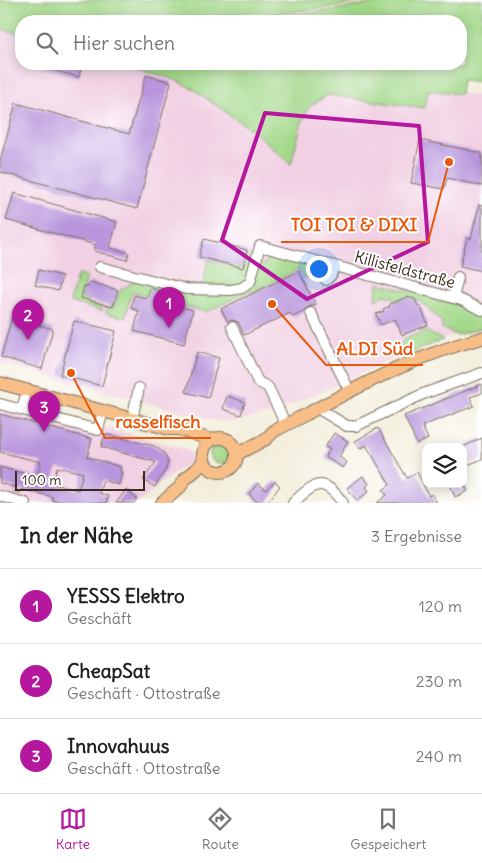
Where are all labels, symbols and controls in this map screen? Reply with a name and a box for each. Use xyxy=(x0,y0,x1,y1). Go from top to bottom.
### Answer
search box xyxy=(15,15,467,70)
icon: search xyxy=(33,29,61,57)
text: Hier suchen xyxy=(73,31,175,55)
callout: TOI TOI & DIXI xyxy=(281,209,428,242)
text: TOI TOI & DIXI xyxy=(291,213,418,236)
street label: Killisfeldstraße xyxy=(352,246,458,292)
your location xyxy=(306,256,332,282)
pin: 1 xyxy=(153,287,185,328)
pin: 2 xyxy=(12,299,44,340)
callout: ALDI Süd xyxy=(326,332,423,365)
text: ALDI Süd xyxy=(337,337,414,360)
pin: 3 xyxy=(28,391,60,432)
callout: rasselfisch xyxy=(105,405,211,438)
text: rasselfisch xyxy=(115,410,201,433)
map controls xyxy=(422,443,467,488)
button: layers xyxy=(422,443,467,488)
scale bar xyxy=(15,468,145,491)
text: 100 m xyxy=(22,471,62,489)
text: In der Nähe xyxy=(20,522,133,549)
text: 3 Ergebnisse xyxy=(371,526,462,546)
text: YESSS Elektro xyxy=(67,584,185,608)
text: 1 xyxy=(33,596,39,616)
text: 120 m xyxy=(419,596,462,616)
text: Geschäft xyxy=(67,608,132,628)
text: CheapSat xyxy=(67,659,150,683)
text: 2 xyxy=(32,671,40,691)
text: 230 m xyxy=(416,671,462,691)
text: Geschäft · Ottostraße xyxy=(67,683,220,703)
text: Innovahuus xyxy=(67,734,169,758)
text: 3 xyxy=(31,746,41,766)
text: 240 m xyxy=(416,746,462,766)
text: Geschäft · Ottostraße xyxy=(67,758,220,778)
tab: Karte xyxy=(56,805,90,853)
tab: Route xyxy=(202,805,239,853)
tab: Gespeichert xyxy=(350,805,426,853)

